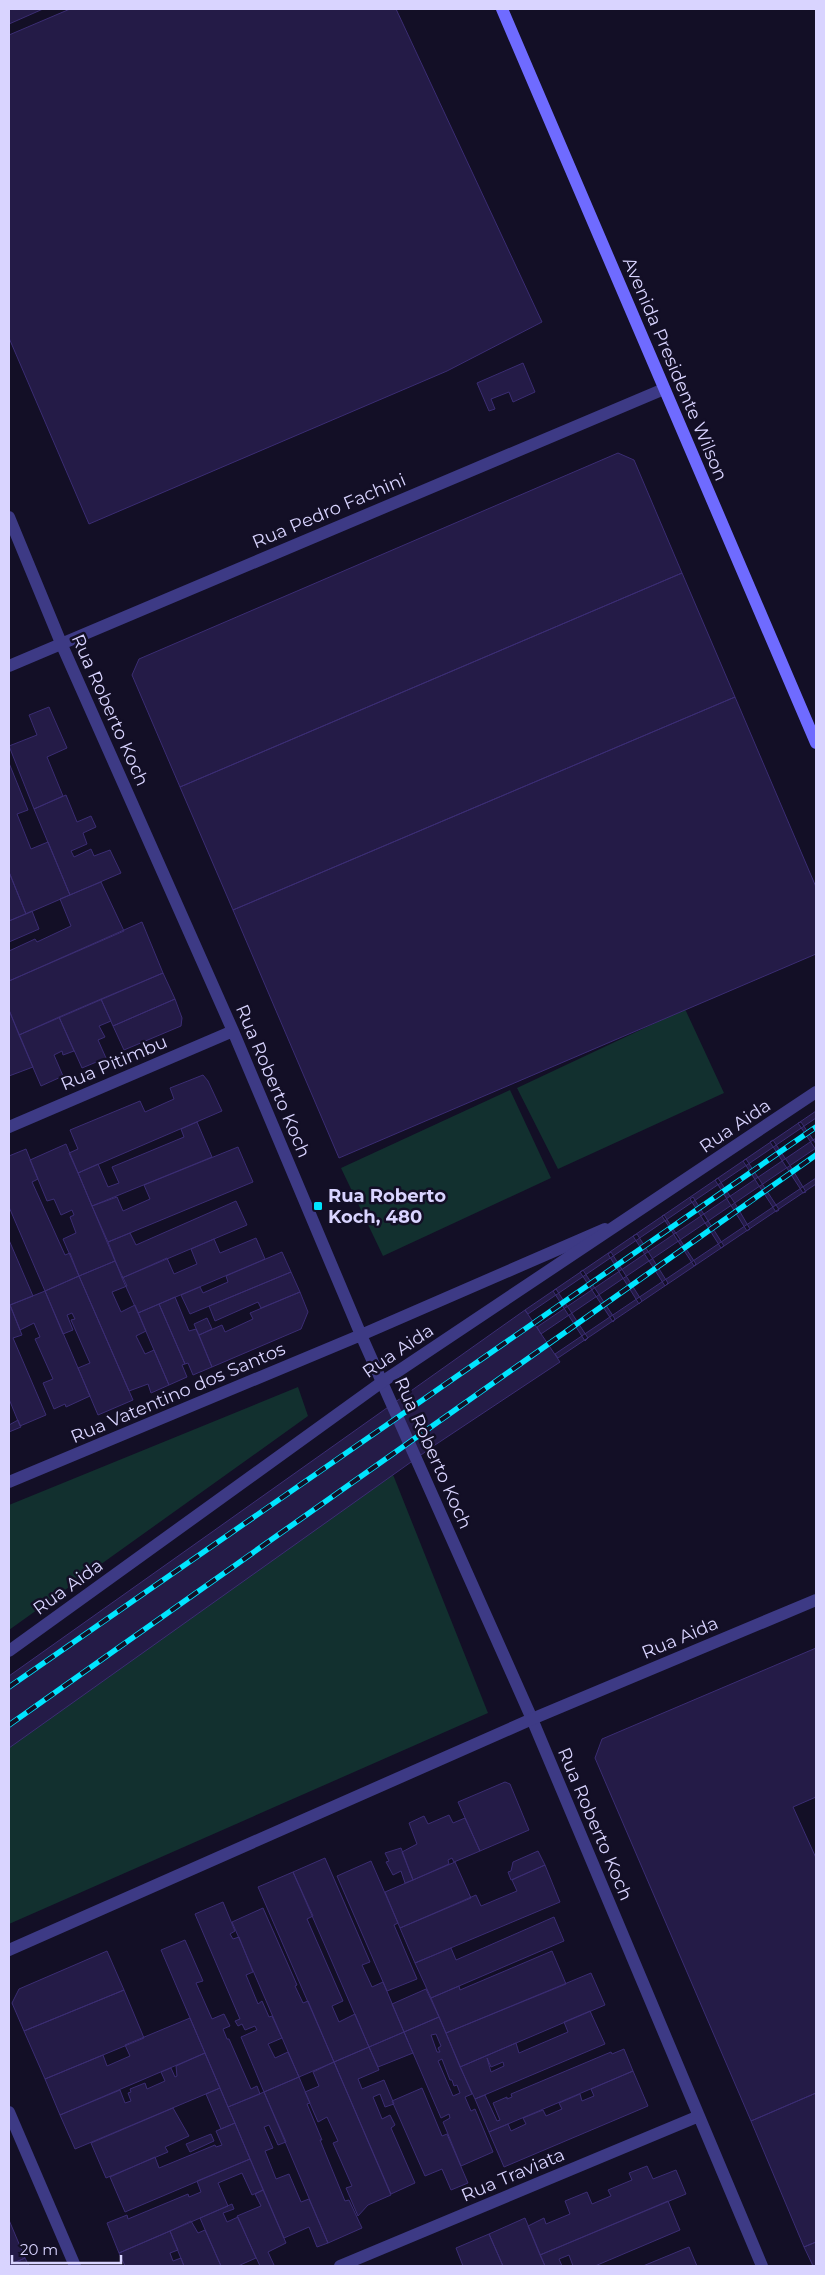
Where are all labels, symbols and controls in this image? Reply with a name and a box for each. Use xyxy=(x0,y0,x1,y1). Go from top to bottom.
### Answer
street label: Avenida Presidente Wilson xyxy=(618,254,732,484)
street label: Rua Pedro Fachini xyxy=(249,469,409,553)
street label: Rua Roberto Koch xyxy=(67,631,153,789)
street label: Rua Roberto Koch xyxy=(231,1001,315,1161)
street label: Rua Pitimbu xyxy=(57,1031,171,1095)
street label: Rua Aida xyxy=(695,1094,775,1158)
place label: Rua Roberto Koch, 480 xyxy=(328,1185,446,1228)
marker: Rua Roberto Koch, 480 xyxy=(312,1200,324,1212)
street label: Rua Aida xyxy=(358,1319,438,1383)
street label: Rua Vatentino dos Santos xyxy=(67,1338,289,1448)
street label: Rua Roberto Koch xyxy=(390,1374,476,1532)
street label: Rua Aida xyxy=(29,1554,107,1620)
street label: Rua Aida xyxy=(638,1612,722,1664)
street label: Rua Roberto Koch xyxy=(553,1744,637,1904)
street label: Rua Traviata xyxy=(458,2143,568,2207)
scale bar xyxy=(12,2232,121,2264)
text: 20 m xyxy=(20,2240,58,2259)

